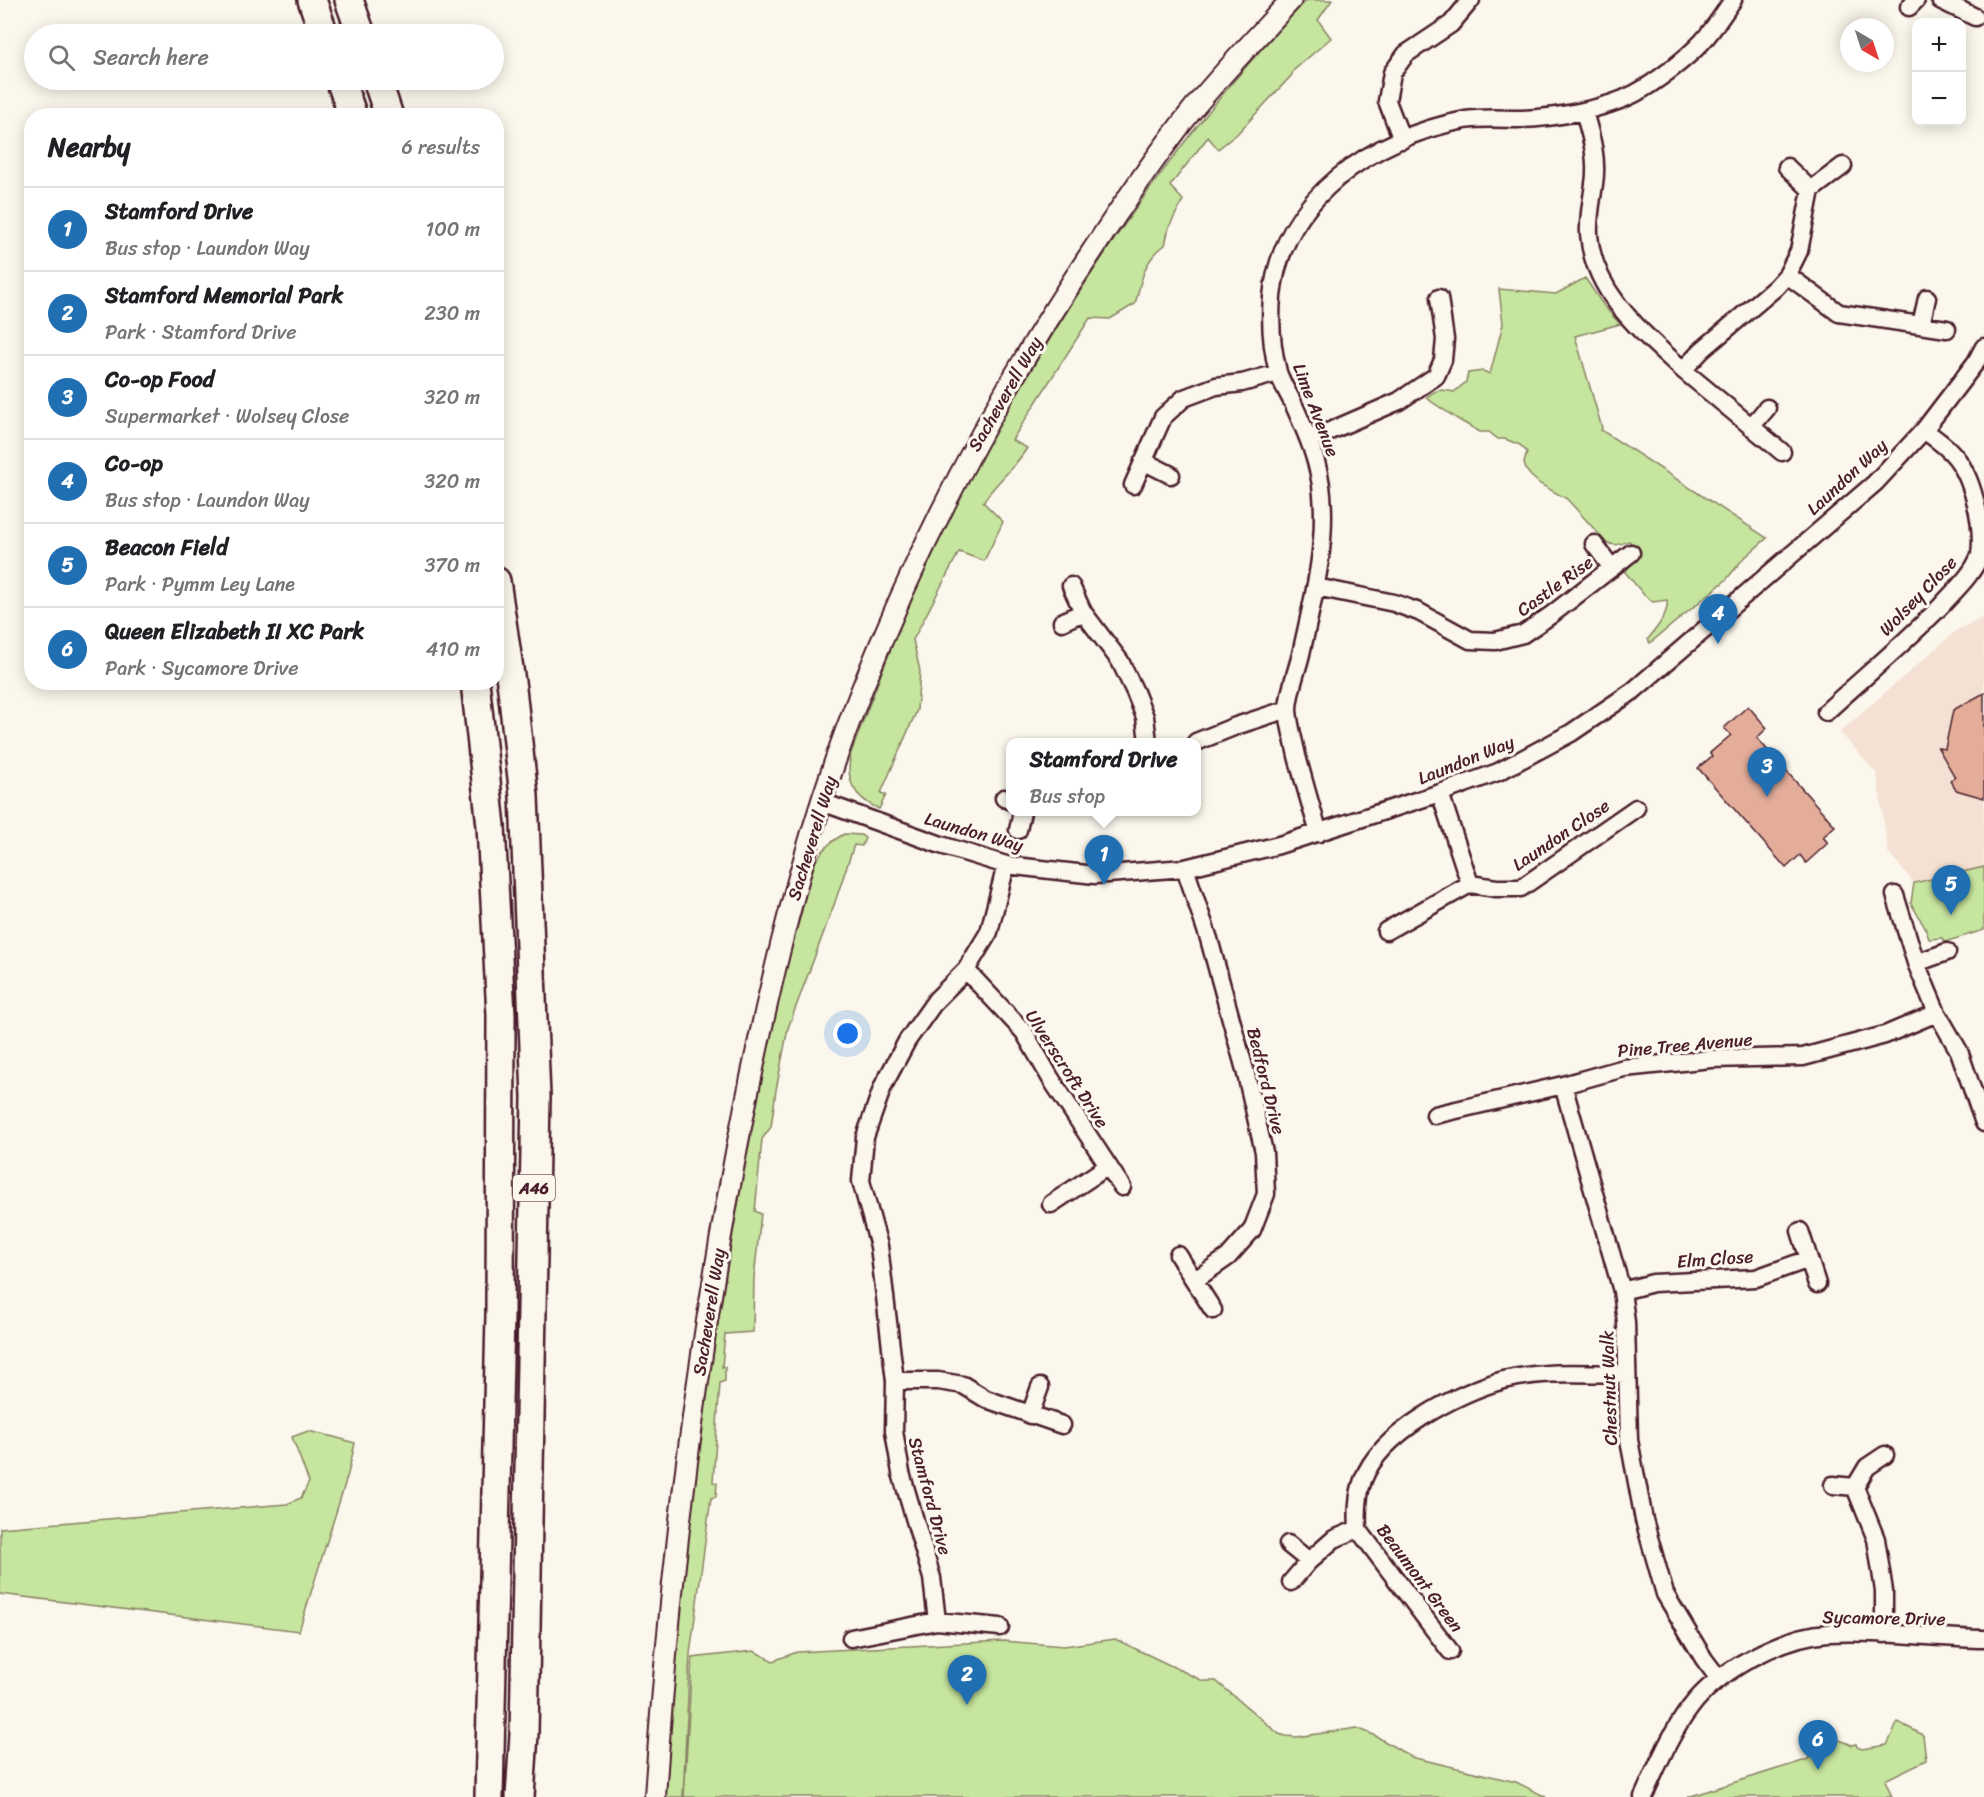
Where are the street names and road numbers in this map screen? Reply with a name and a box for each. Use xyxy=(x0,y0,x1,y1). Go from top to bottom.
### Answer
street label: Sacheverell Way xyxy=(959,330,1051,458)
street label: Lime Avenue xyxy=(1283,358,1349,462)
street label: Laundon Way xyxy=(1799,430,1896,523)
street label: Castle Rise xyxy=(1510,547,1600,625)
street label: Wolsey Close xyxy=(1871,548,1965,644)
street label: Laundon Way xyxy=(1413,726,1520,794)
street label: Sacheverell Way xyxy=(778,771,846,904)
street label: Laundon Close xyxy=(1505,790,1617,880)
street label: Laundon Way xyxy=(921,803,1028,862)
street label: Ulverscroft Drive xyxy=(1016,1003,1118,1135)
street label: Pine Tree Avenue xyxy=(1616,1023,1754,1067)
street label: Bedford Drive xyxy=(1237,1024,1295,1138)
road number: A46 xyxy=(513,1175,555,1201)
street label: Elm Close xyxy=(1676,1240,1754,1278)
street label: Sacheverell Way xyxy=(683,1245,735,1378)
street label: Chestnut Walk xyxy=(1591,1330,1627,1446)
street label: Stamford Drive xyxy=(899,1433,961,1559)
street label: Beaumont Green xyxy=(1368,1516,1472,1640)
street label: Sycamore Drive xyxy=(1822,1601,1946,1635)

